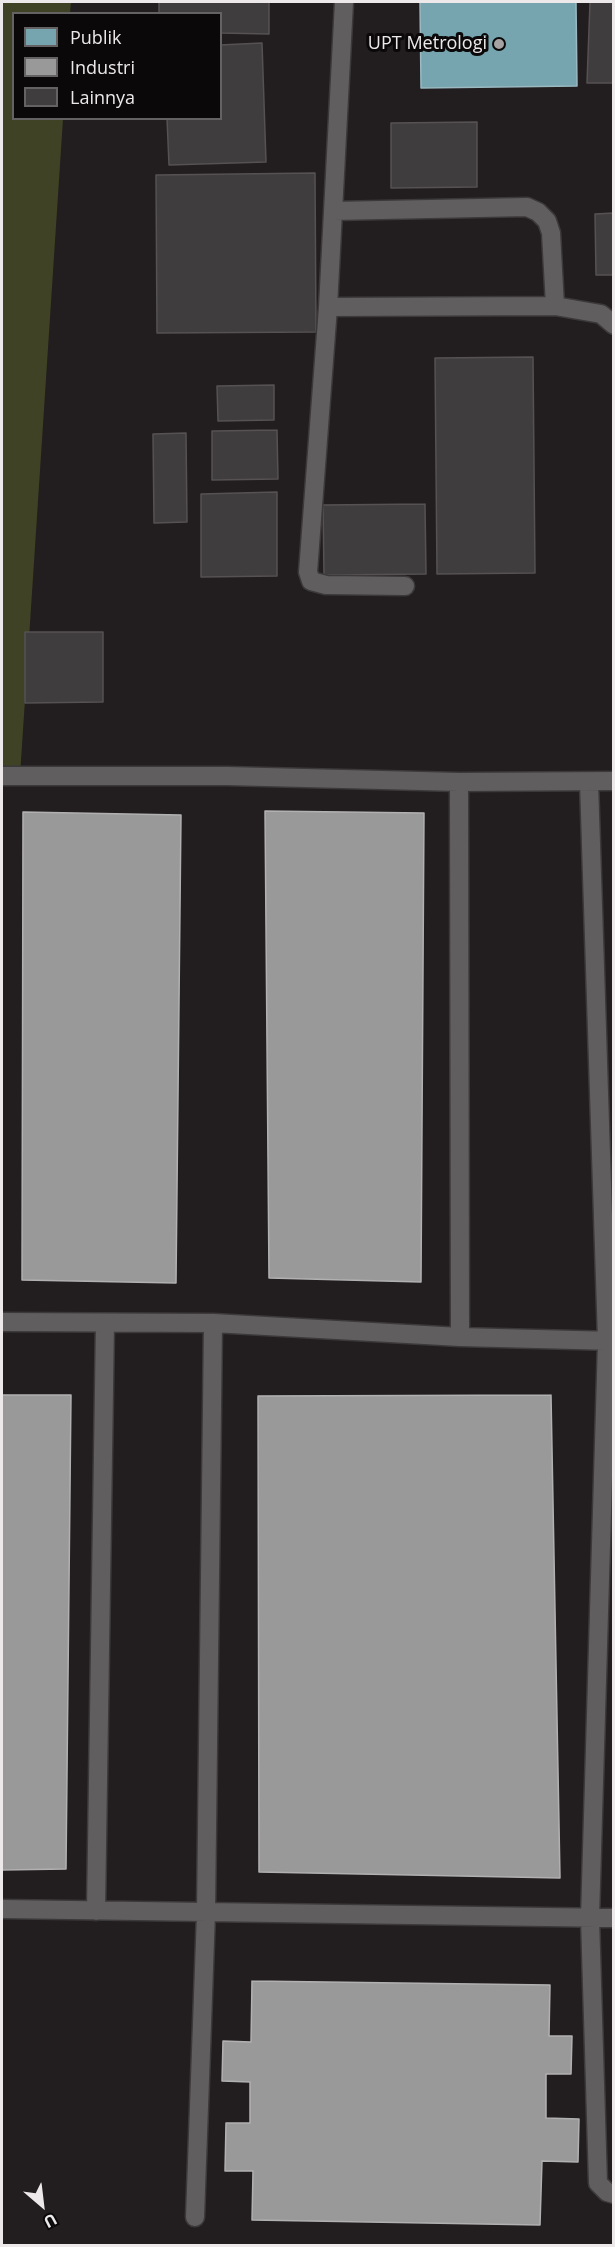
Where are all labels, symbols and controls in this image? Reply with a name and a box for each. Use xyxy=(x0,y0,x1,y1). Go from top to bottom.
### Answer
legend xyxy=(12,12,222,120)
text: Publik xyxy=(70,25,121,49)
place label: UPT Metrologi xyxy=(368,33,487,55)
marker: UPT Metrologi xyxy=(492,37,506,51)
text: Industri xyxy=(70,55,135,79)
text: Lainnya xyxy=(70,85,135,109)
north arrow xyxy=(12,2175,72,2235)
text: U xyxy=(40,2208,61,2233)

